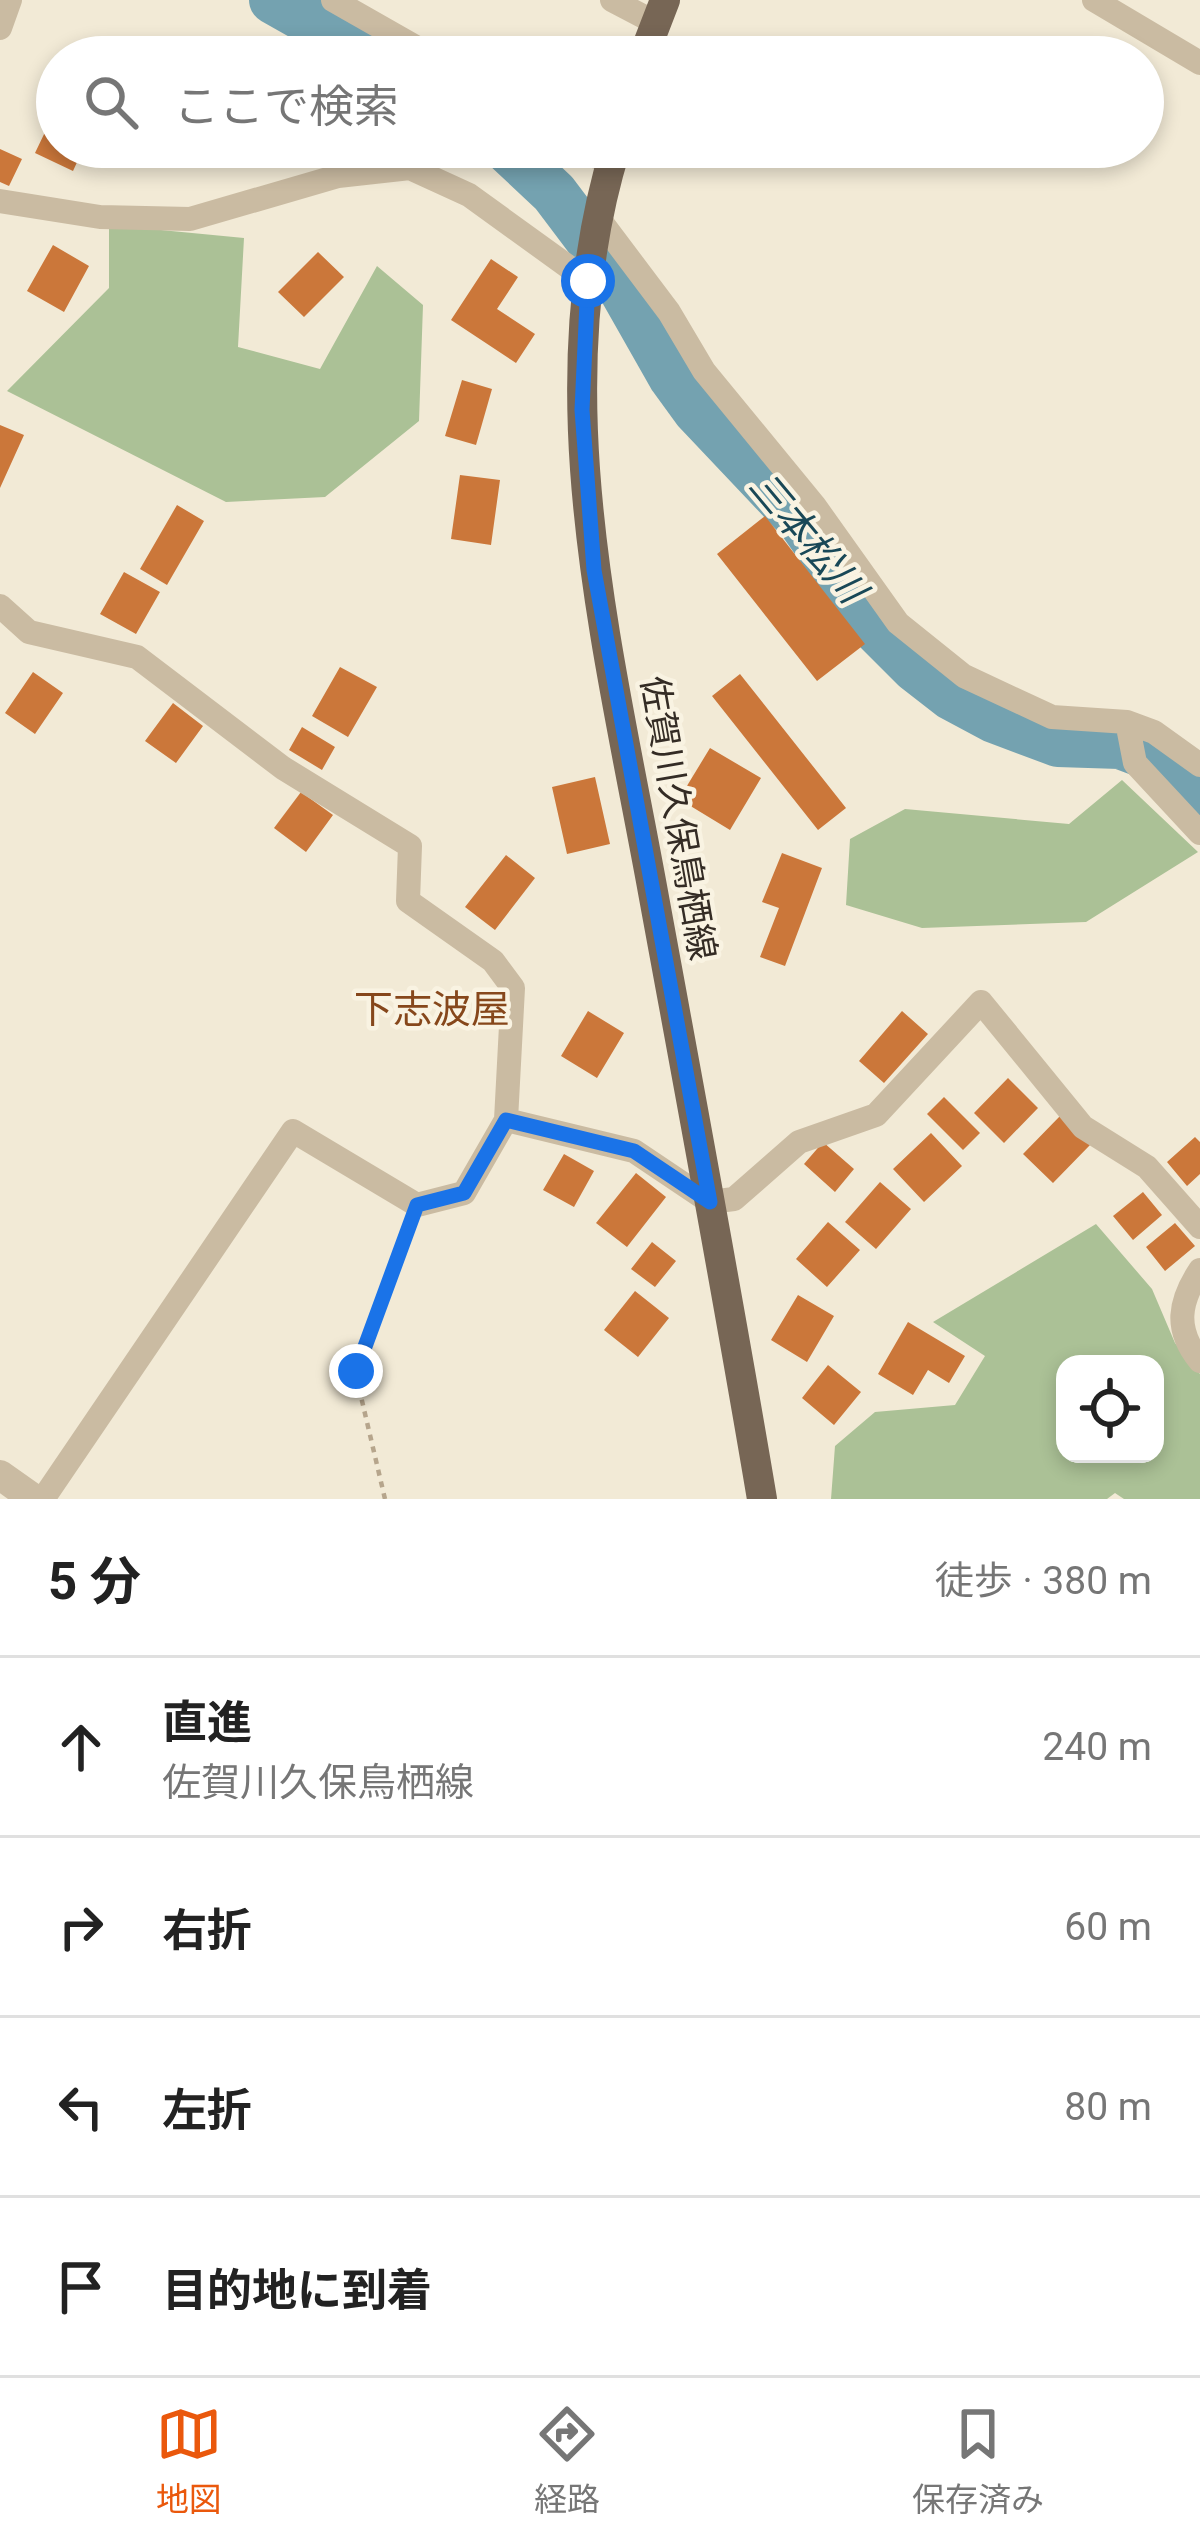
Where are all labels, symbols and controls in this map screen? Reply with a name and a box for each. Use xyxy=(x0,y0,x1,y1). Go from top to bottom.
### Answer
search box xyxy=(36,36,1164,168)
icon: search xyxy=(78,69,144,135)
text: ここで検索 xyxy=(174,80,399,133)
route start xyxy=(561,254,615,308)
water label: 三本松川 xyxy=(739,463,878,615)
street label: 佐賀川久保鳥栖線 xyxy=(632,673,724,964)
district label: 下志波屋 xyxy=(354,987,510,1033)
route end xyxy=(329,1344,383,1398)
map controls xyxy=(1056,1355,1164,1463)
button: locate xyxy=(1056,1355,1164,1463)
text: 5 分 xyxy=(48,1552,141,1611)
text: 徒歩 · 380 m xyxy=(935,1558,1152,1604)
text: 直進 xyxy=(162,1696,252,1749)
icon: ahead xyxy=(48,1714,114,1780)
text: 240 m xyxy=(1042,1724,1152,1770)
text: 佐賀川久保鳥栖線 xyxy=(162,1760,474,1806)
icon: right xyxy=(48,1894,114,1960)
text: 右折 xyxy=(162,1904,252,1957)
text: 60 m xyxy=(1064,1904,1152,1950)
icon: left xyxy=(48,2074,114,2140)
text: 左折 xyxy=(162,2084,252,2137)
text: 80 m xyxy=(1064,2084,1152,2130)
icon: arrive xyxy=(48,2254,114,2320)
text: 目的地に到着 xyxy=(162,2264,432,2317)
tab: 地図 xyxy=(156,2401,222,2521)
tab: 経路 xyxy=(534,2401,600,2521)
tab: 保存済み xyxy=(912,2401,1044,2521)

